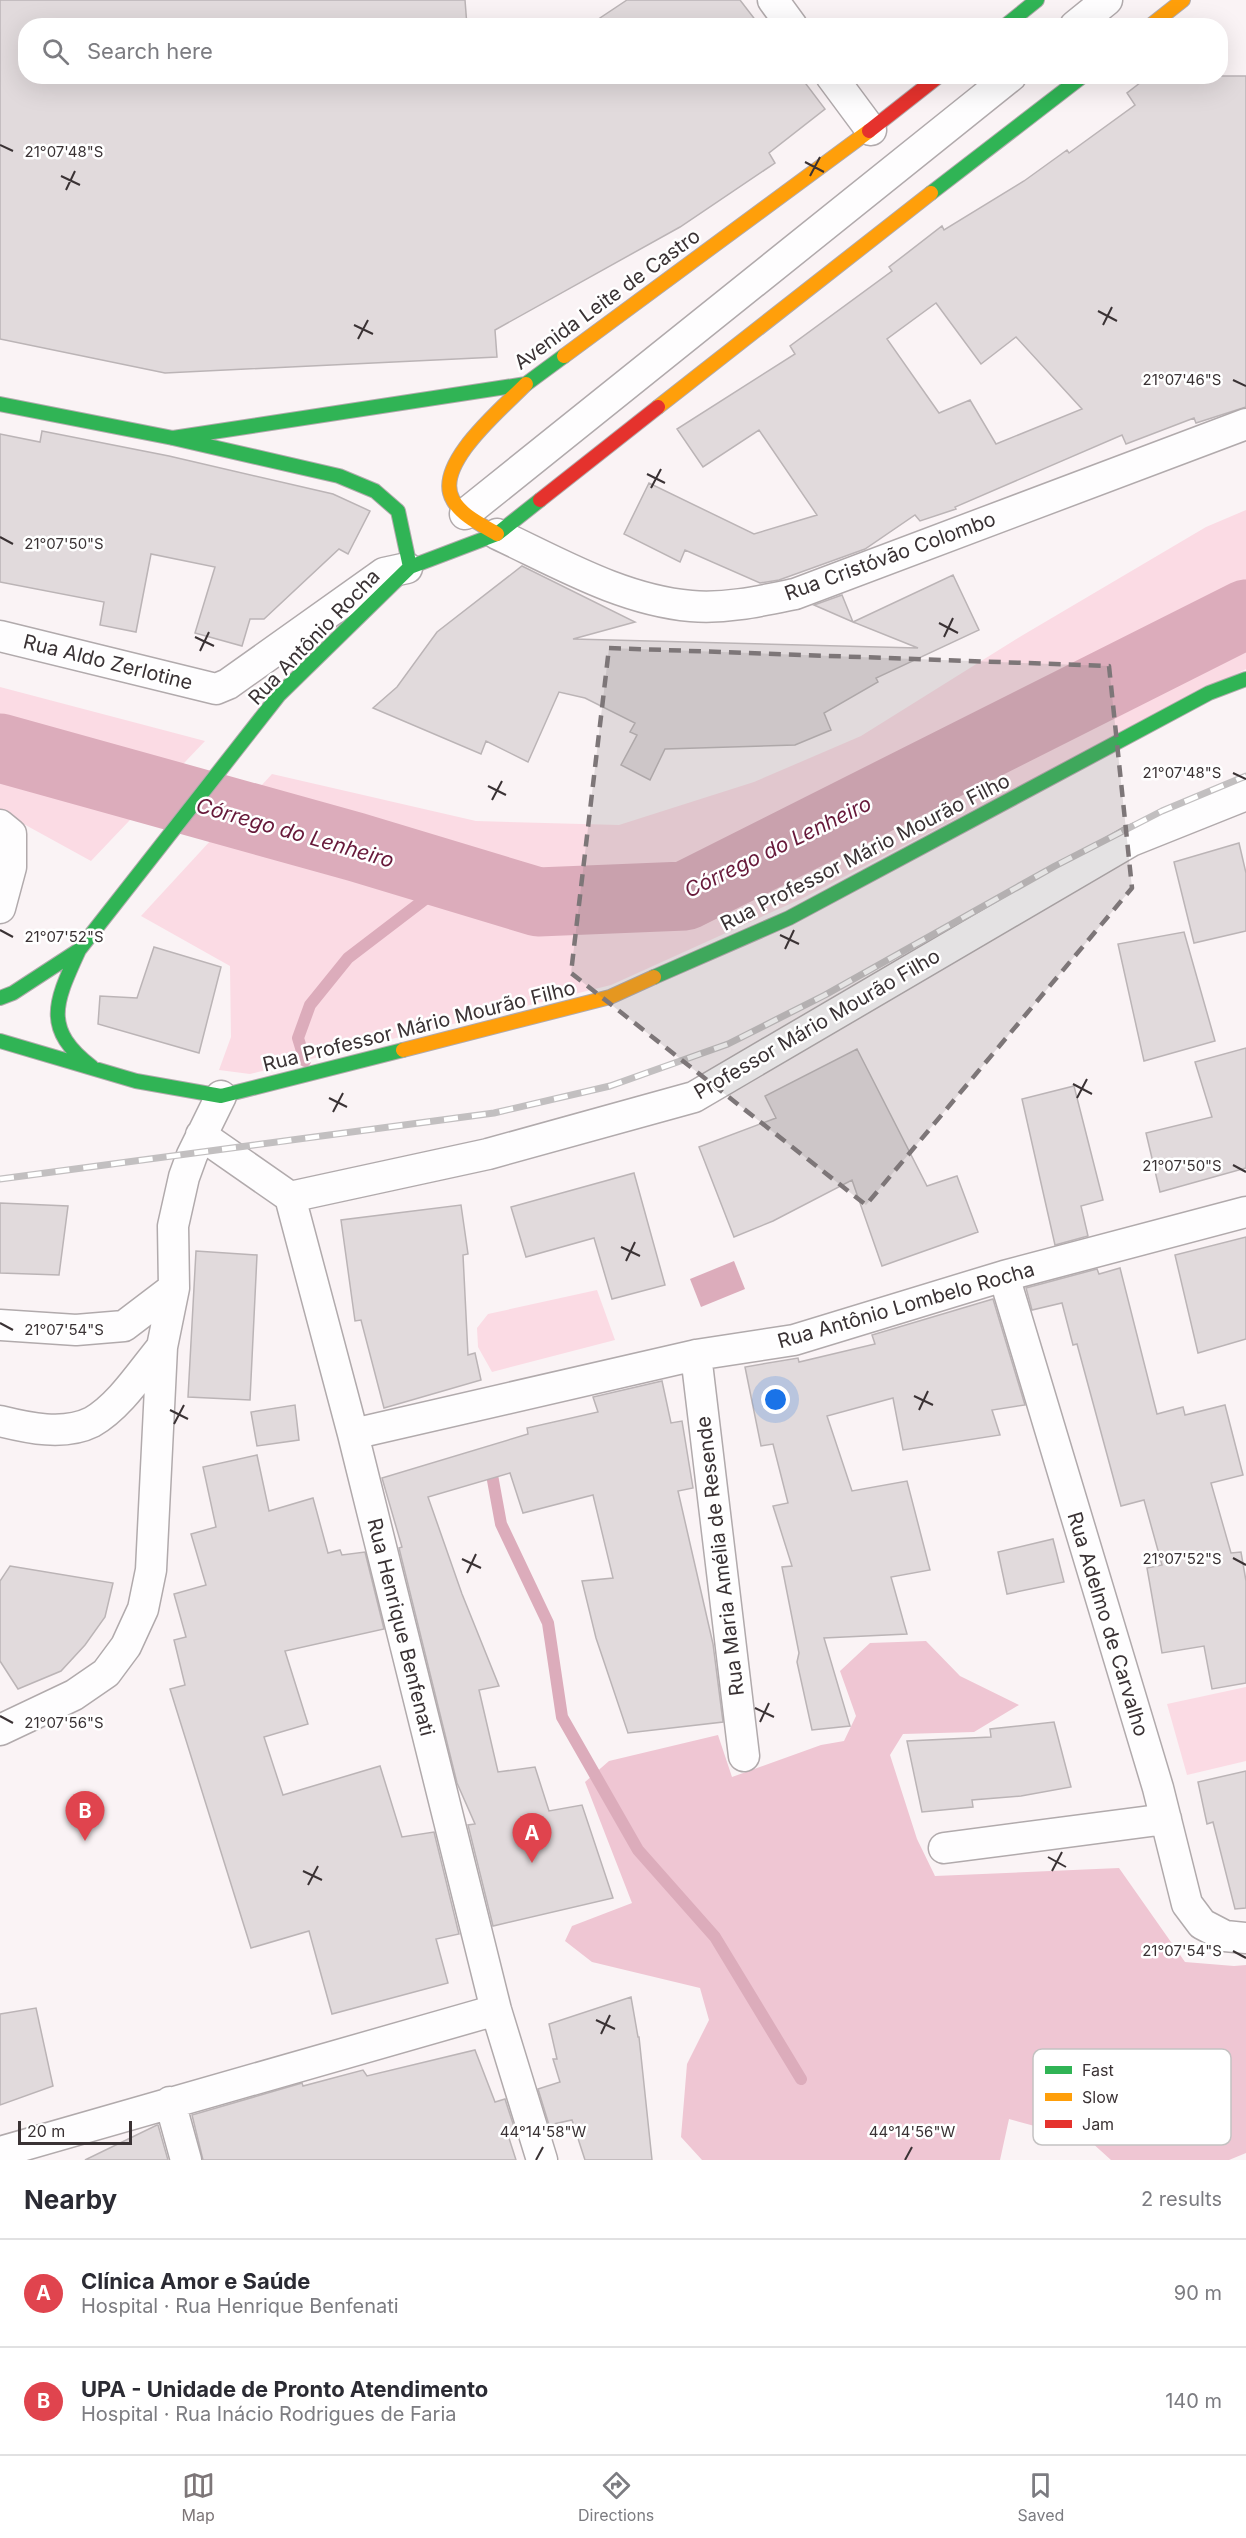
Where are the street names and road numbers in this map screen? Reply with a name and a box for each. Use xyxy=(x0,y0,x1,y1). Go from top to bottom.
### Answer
street label: Avenida Leite de Castro xyxy=(509,224,705,374)
street label: Rua Cristóvão Colombo xyxy=(781,507,999,605)
street label: Rua Antônio Rocha xyxy=(243,564,385,710)
street label: Rua Aldo Zerlotine xyxy=(21,629,195,695)
street label: Rua Professor Mário Mourão Filho xyxy=(716,768,1014,936)
street label: Professor Mário Mourão Filho xyxy=(690,944,944,1104)
street label: Rua Professor Mário Mourão Filho xyxy=(260,975,578,1077)
street label: Rua Antônio Lombelo Rocha xyxy=(775,1257,1037,1353)
street label: Rua Maria Amélia de Resende xyxy=(691,1415,749,1697)
street label: Rua Adelmo de Carvalho xyxy=(1062,1509,1154,1739)
street label: Rua Henrique Benfenati xyxy=(362,1516,440,1738)

